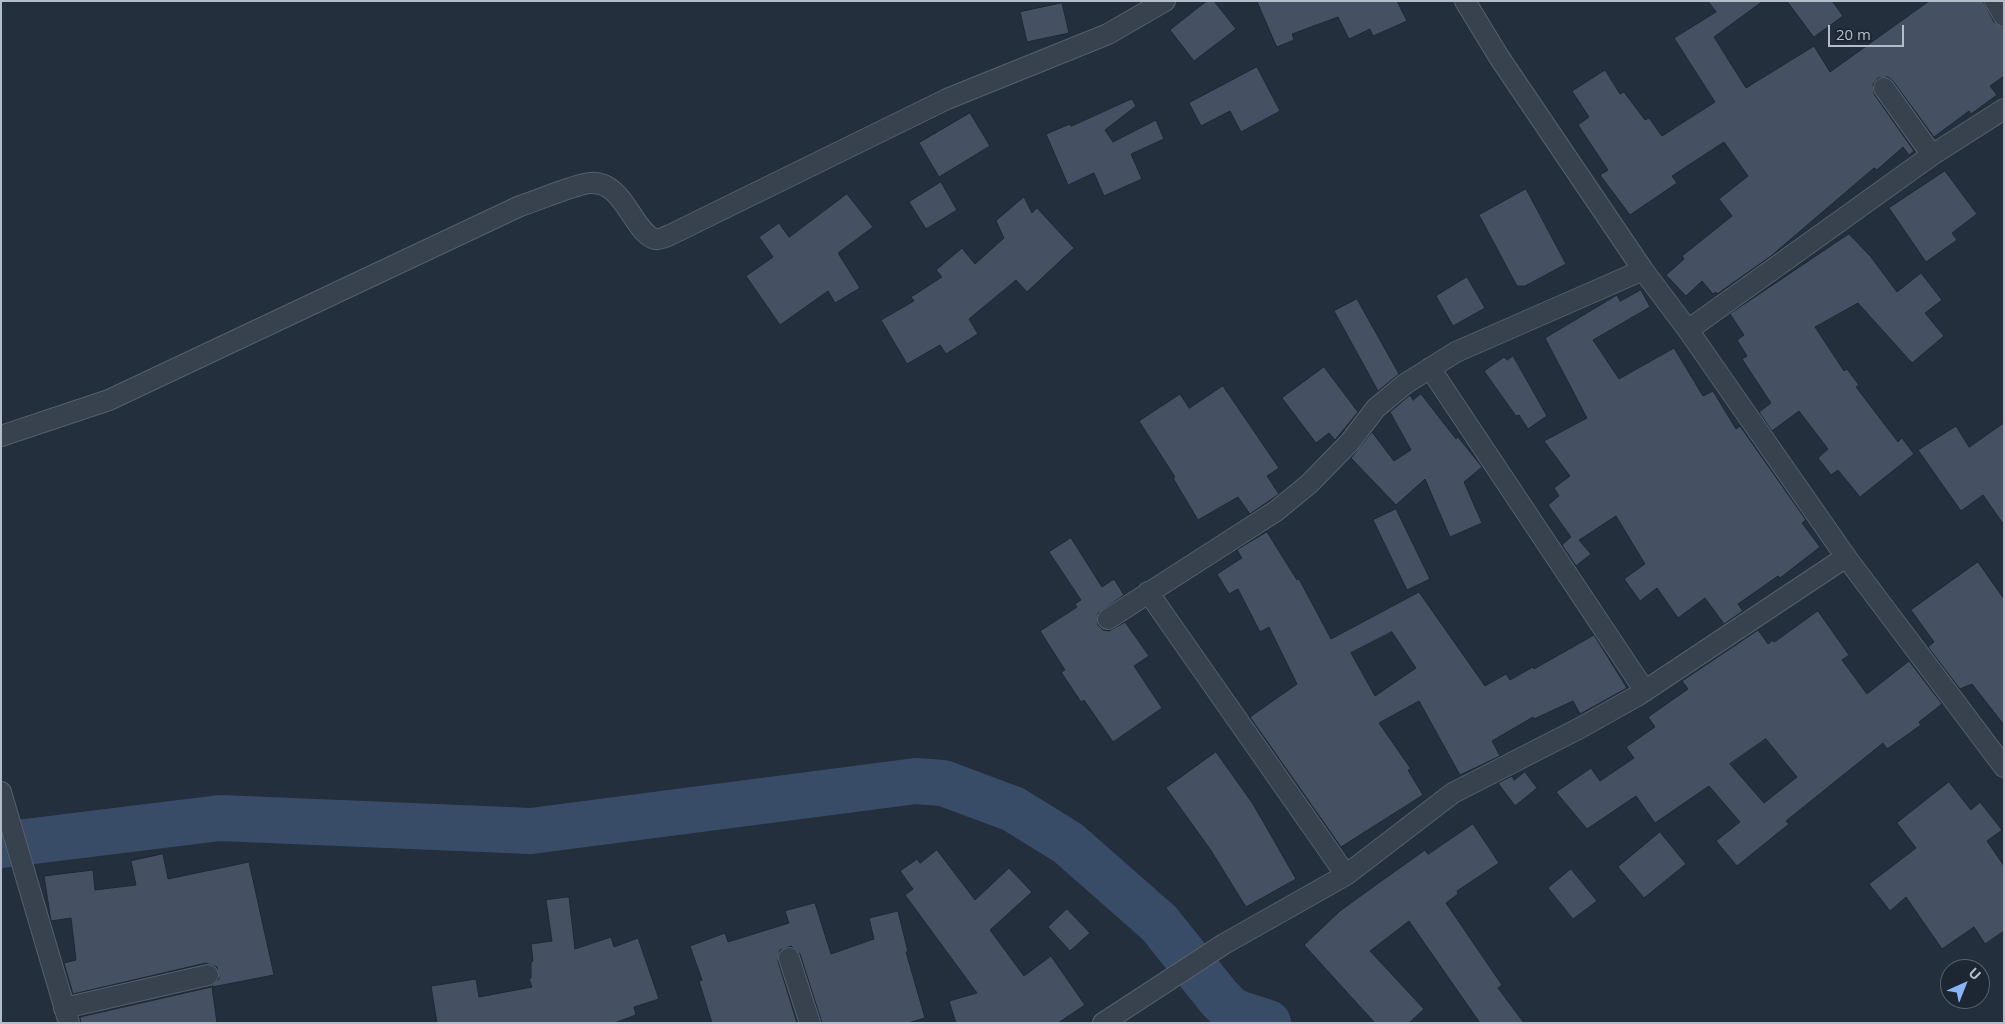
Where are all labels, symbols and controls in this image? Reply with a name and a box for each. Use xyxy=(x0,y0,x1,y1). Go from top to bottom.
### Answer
scale bar xyxy=(1830,15,1906,47)
text: 20 m xyxy=(1836,24,1871,44)
north arrow xyxy=(1940,959,1990,1009)
text: U xyxy=(1965,963,1985,984)

